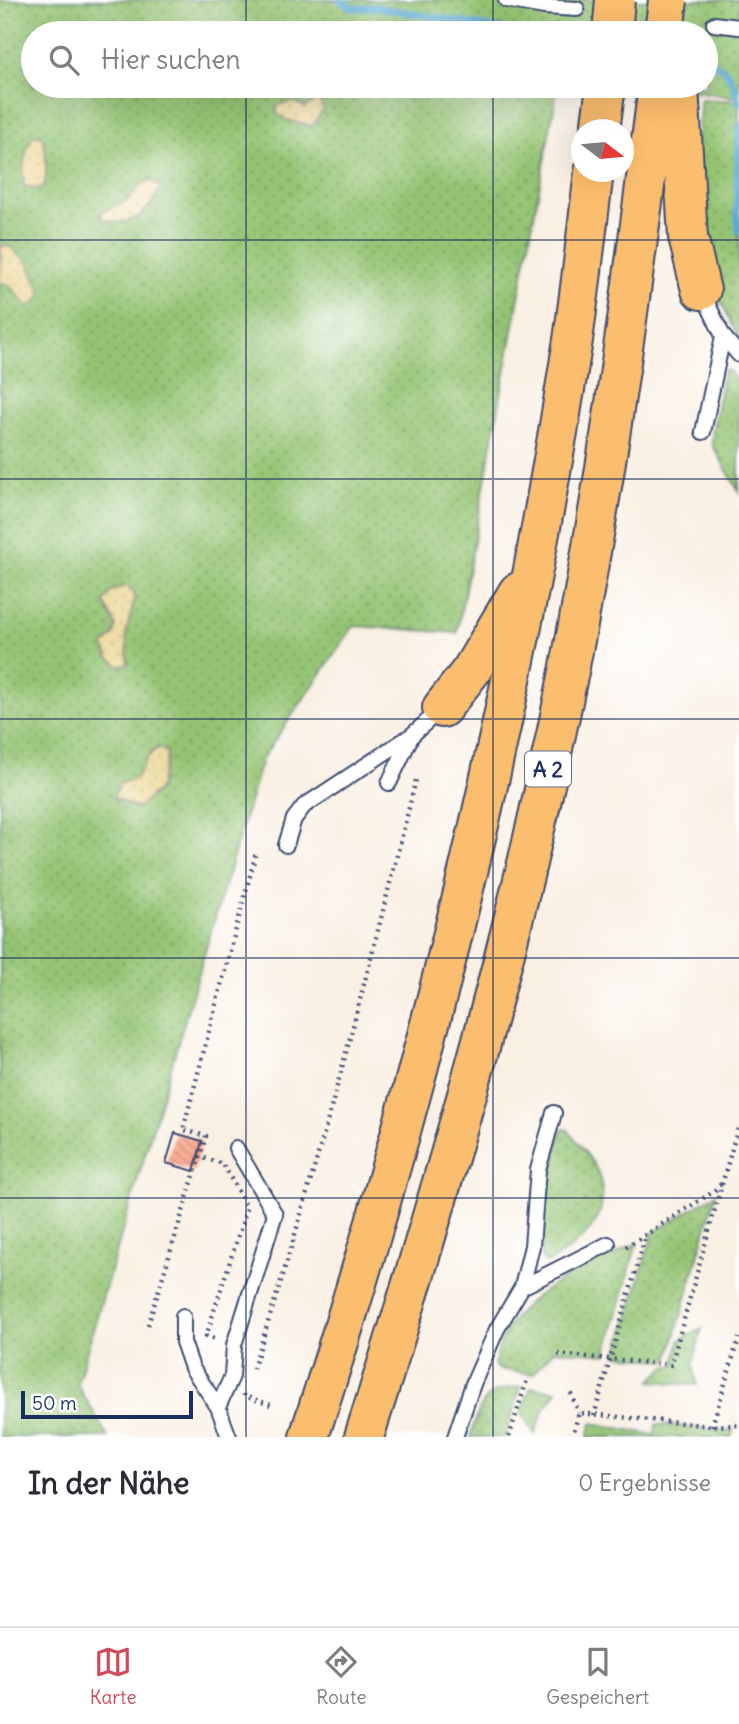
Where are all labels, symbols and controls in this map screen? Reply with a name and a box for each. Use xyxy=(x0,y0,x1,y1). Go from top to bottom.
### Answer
search box xyxy=(21,21,718,98)
icon: search xyxy=(45,41,83,79)
text: Hier suchen xyxy=(101,43,241,76)
north arrow xyxy=(571,119,634,182)
road number: A 2 xyxy=(525,752,571,786)
scale bar xyxy=(21,1388,192,1420)
text: 50 m xyxy=(32,1391,77,1415)
text: In der Nähe xyxy=(28,1464,190,1502)
text: 0 Ergebnisse xyxy=(578,1468,711,1497)
tab: Karte xyxy=(90,1643,137,1709)
tab: Route xyxy=(316,1643,366,1709)
tab: Gespeichert xyxy=(546,1643,649,1709)

